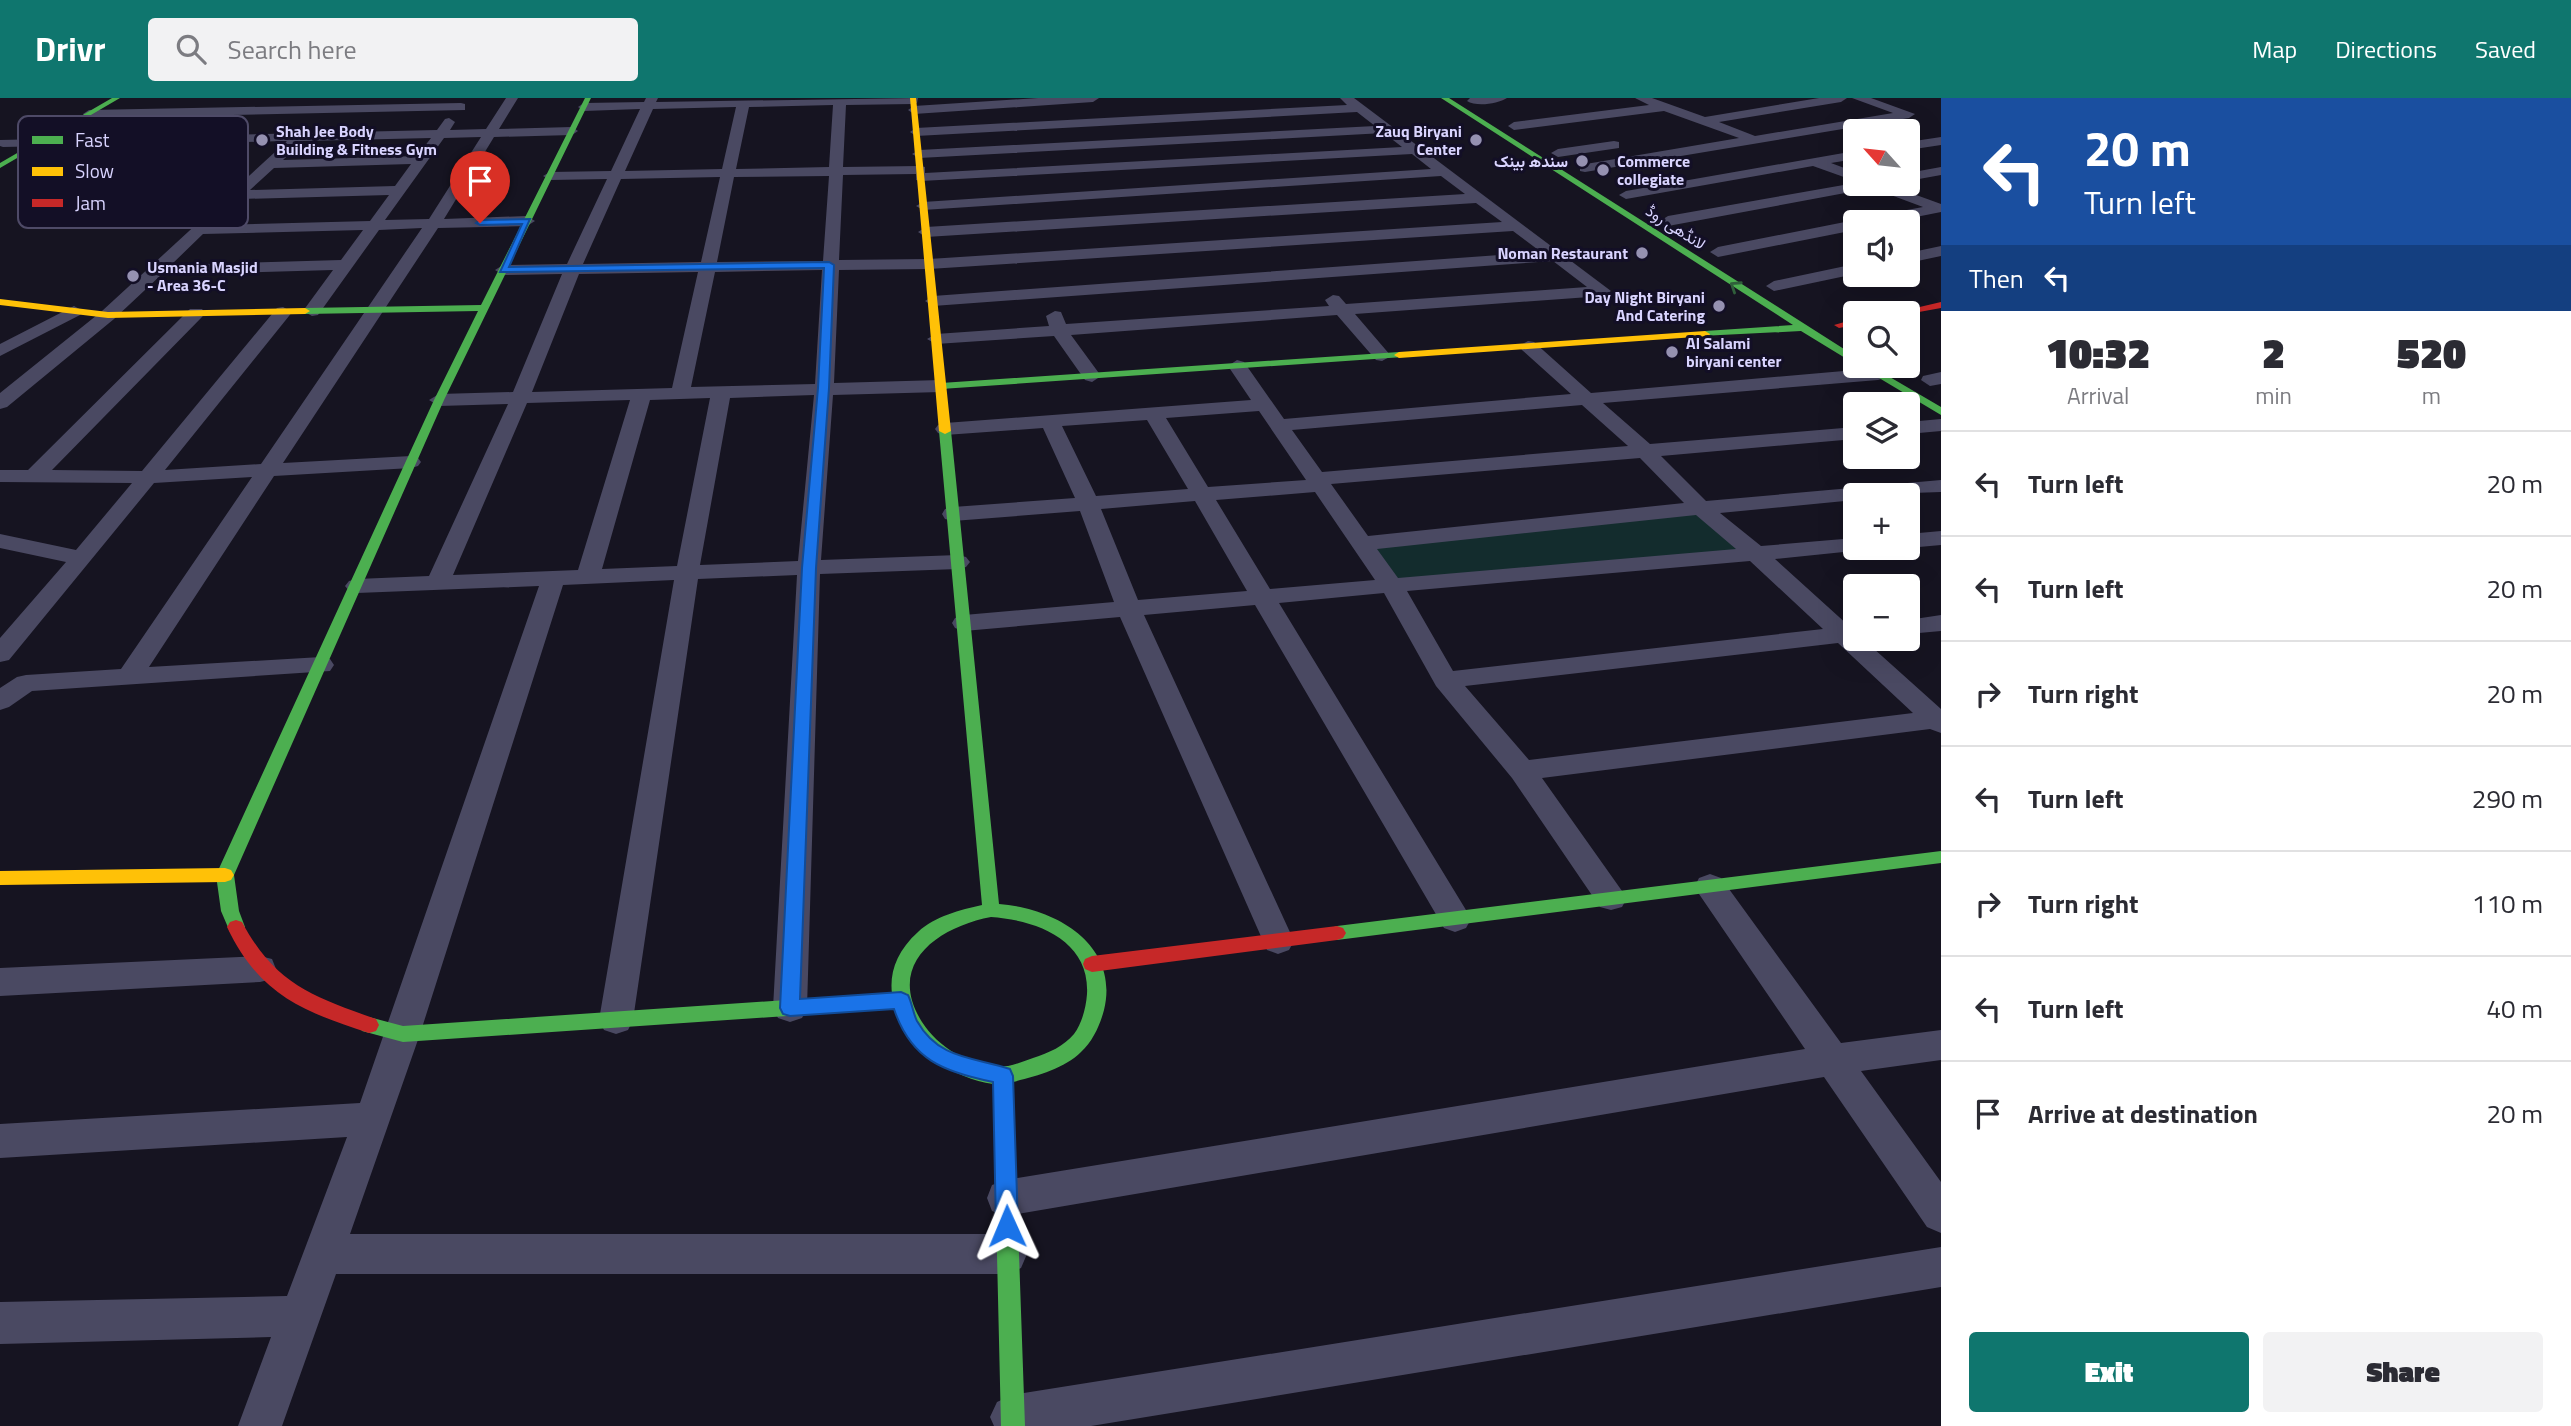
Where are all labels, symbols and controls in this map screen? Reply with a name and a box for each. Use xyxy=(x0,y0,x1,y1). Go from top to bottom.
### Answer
search box xyxy=(148,18,638,81)
text: Drivr xyxy=(35,24,106,74)
icon: search xyxy=(172,30,210,68)
text: Search here xyxy=(228,30,357,69)
text: Map xyxy=(2252,31,2297,67)
text: Directions xyxy=(2335,31,2437,67)
text: Saved xyxy=(2475,31,2536,67)
text: 20 m xyxy=(2084,110,2191,185)
legend xyxy=(18,116,248,228)
place label: Shah Jee Body Building & Fitness Gym xyxy=(276,119,437,161)
place label: Zauq Biryani Center xyxy=(1375,119,1462,161)
north arrow xyxy=(1843,119,1920,196)
map controls xyxy=(1843,119,1920,651)
text: Fast xyxy=(75,125,110,154)
icon: left xyxy=(1969,126,2060,217)
marker: Shah Jee Body Building & Fitness Gym xyxy=(254,132,270,148)
marker: Zauq Biryani Center xyxy=(1468,132,1484,148)
place label: سندھ بینک xyxy=(1494,149,1568,173)
place label: Commerce collegiate xyxy=(1617,149,1690,191)
pin xyxy=(450,151,510,223)
marker: سندھ بینک xyxy=(1574,153,1590,169)
text: Slow xyxy=(75,156,114,185)
icon: arrive xyxy=(461,162,499,200)
marker: Commerce collegiate xyxy=(1595,162,1611,178)
text: Turn left xyxy=(2084,178,2196,226)
text: Jam xyxy=(75,188,106,217)
street label: لانڈھی روڈ xyxy=(1641,199,1711,255)
button: sound xyxy=(1843,210,1920,287)
place label: Noman Restaurant xyxy=(1497,241,1628,265)
marker: Noman Restaurant xyxy=(1634,245,1650,261)
place label: Usmania Masjid - Area 36-C xyxy=(147,255,258,297)
text: Then xyxy=(1969,259,2024,298)
icon: left xyxy=(2038,259,2076,297)
marker: Usmania Masjid - Area 36-C xyxy=(125,268,141,284)
one-way arrow xyxy=(1729,281,1742,294)
place label: Day Night Biryani And Catering xyxy=(1584,285,1705,327)
marker: Day Night Biryani And Catering xyxy=(1711,298,1727,314)
button: search xyxy=(1843,301,1920,378)
text: 10:32 xyxy=(2046,320,2150,384)
text: 2 xyxy=(2262,320,2285,384)
text: 520 xyxy=(2397,320,2466,384)
place label: Al Salami biryani center xyxy=(1686,331,1781,373)
marker: Al Salami biryani center xyxy=(1664,344,1680,360)
text: Arrival xyxy=(2067,378,2129,413)
text: min xyxy=(2255,378,2292,413)
text: m xyxy=(2422,378,2441,413)
button: layers xyxy=(1843,392,1920,469)
text: Turn left xyxy=(2028,464,2123,503)
text: 20 m xyxy=(2486,464,2543,503)
icon: left xyxy=(1969,465,2007,503)
button: + xyxy=(1843,483,1920,560)
text: Turn left xyxy=(2028,569,2123,608)
text: 20 m xyxy=(2486,569,2543,608)
icon: left xyxy=(1969,570,2007,608)
button: − xyxy=(1843,574,1920,651)
text: Turn right xyxy=(2028,674,2139,713)
text: 20 m xyxy=(2486,674,2543,713)
icon: right xyxy=(1969,675,2007,713)
text: Turn left xyxy=(2028,779,2123,818)
text: 290 m xyxy=(2472,779,2543,818)
icon: left xyxy=(1969,780,2007,818)
text: Turn right xyxy=(2028,884,2139,923)
text: 110 m xyxy=(2472,884,2543,923)
icon: right xyxy=(1969,885,2007,923)
text: Turn left xyxy=(2028,989,2123,1028)
text: 40 m xyxy=(2486,989,2543,1028)
icon: left xyxy=(1969,990,2007,1028)
text: Arrive at destination xyxy=(2028,1094,2258,1133)
text: 20 m xyxy=(2486,1094,2543,1133)
icon: arrive xyxy=(1969,1095,2007,1133)
position arrow xyxy=(970,1189,1044,1263)
button: Exit xyxy=(1969,1332,2249,1412)
button: Share xyxy=(2263,1332,2543,1412)

